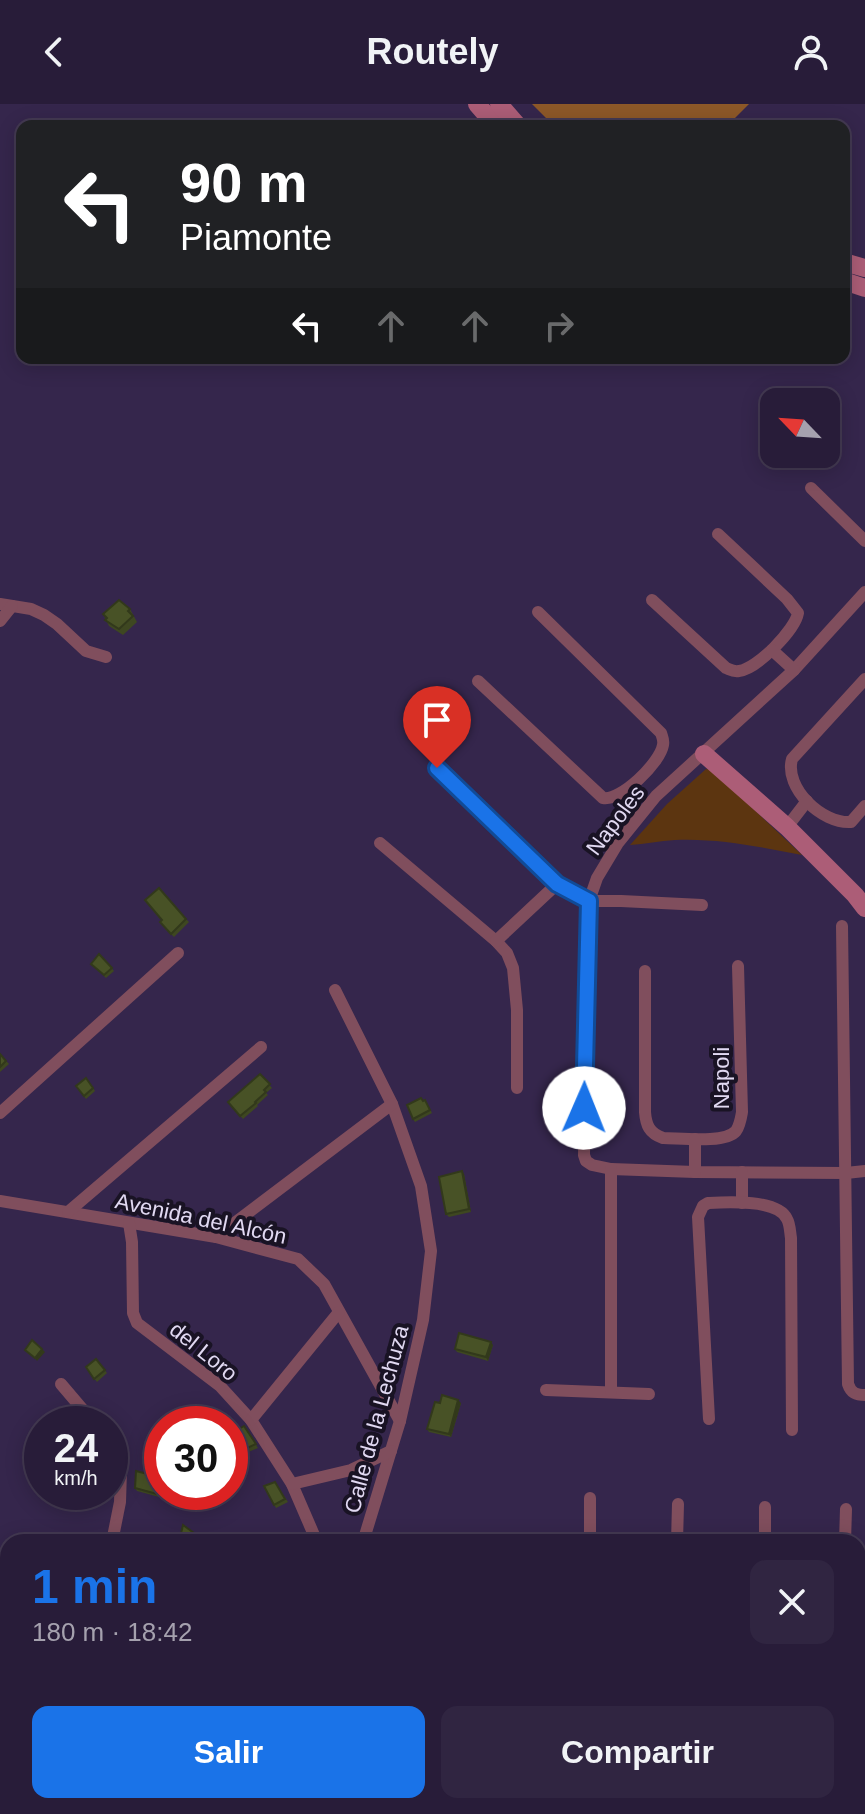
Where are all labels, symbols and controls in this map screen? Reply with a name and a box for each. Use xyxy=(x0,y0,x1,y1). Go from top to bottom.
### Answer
icon: back xyxy=(32,30,76,74)
icon: person xyxy=(789,30,833,74)
text: Routely xyxy=(366,31,499,72)
text: 90 m xyxy=(180,151,308,214)
icon: left xyxy=(48,152,152,256)
text: Piamonte xyxy=(180,217,332,258)
icon: left xyxy=(285,304,329,348)
icon: ahead xyxy=(369,304,413,348)
icon: ahead xyxy=(453,304,497,348)
icon: right xyxy=(537,304,581,348)
north arrow xyxy=(760,388,840,468)
map controls xyxy=(760,388,840,468)
pin xyxy=(403,686,471,768)
icon: arrive xyxy=(415,698,459,742)
street label: Napoles xyxy=(581,781,650,860)
street label: Napoli xyxy=(709,1047,734,1109)
position arrow xyxy=(542,1066,626,1150)
street label: Avenida del Alcón xyxy=(113,1188,289,1249)
street label: del Loro xyxy=(165,1317,242,1386)
street label: Calle de la Lechuza xyxy=(339,1322,414,1516)
speed limit sign: 30 xyxy=(144,1406,248,1510)
text: 24 xyxy=(54,1426,98,1470)
text: km/h xyxy=(54,1467,98,1489)
text: 1 min xyxy=(32,1560,157,1613)
button: close xyxy=(750,1560,834,1644)
text: 180 m · 18:42 xyxy=(32,1617,192,1647)
button: Salir xyxy=(32,1706,425,1798)
button: Compartir xyxy=(441,1706,834,1798)

